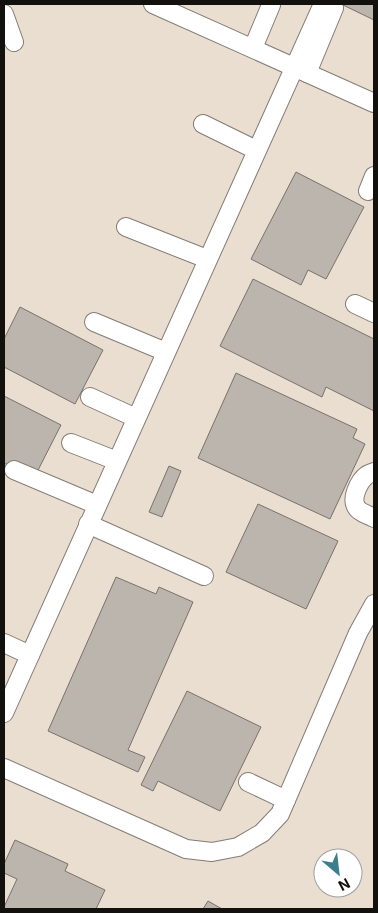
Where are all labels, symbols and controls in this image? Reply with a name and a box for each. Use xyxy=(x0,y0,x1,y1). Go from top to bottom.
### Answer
north arrow xyxy=(313,848,363,898)
text: N xyxy=(336,875,353,895)

